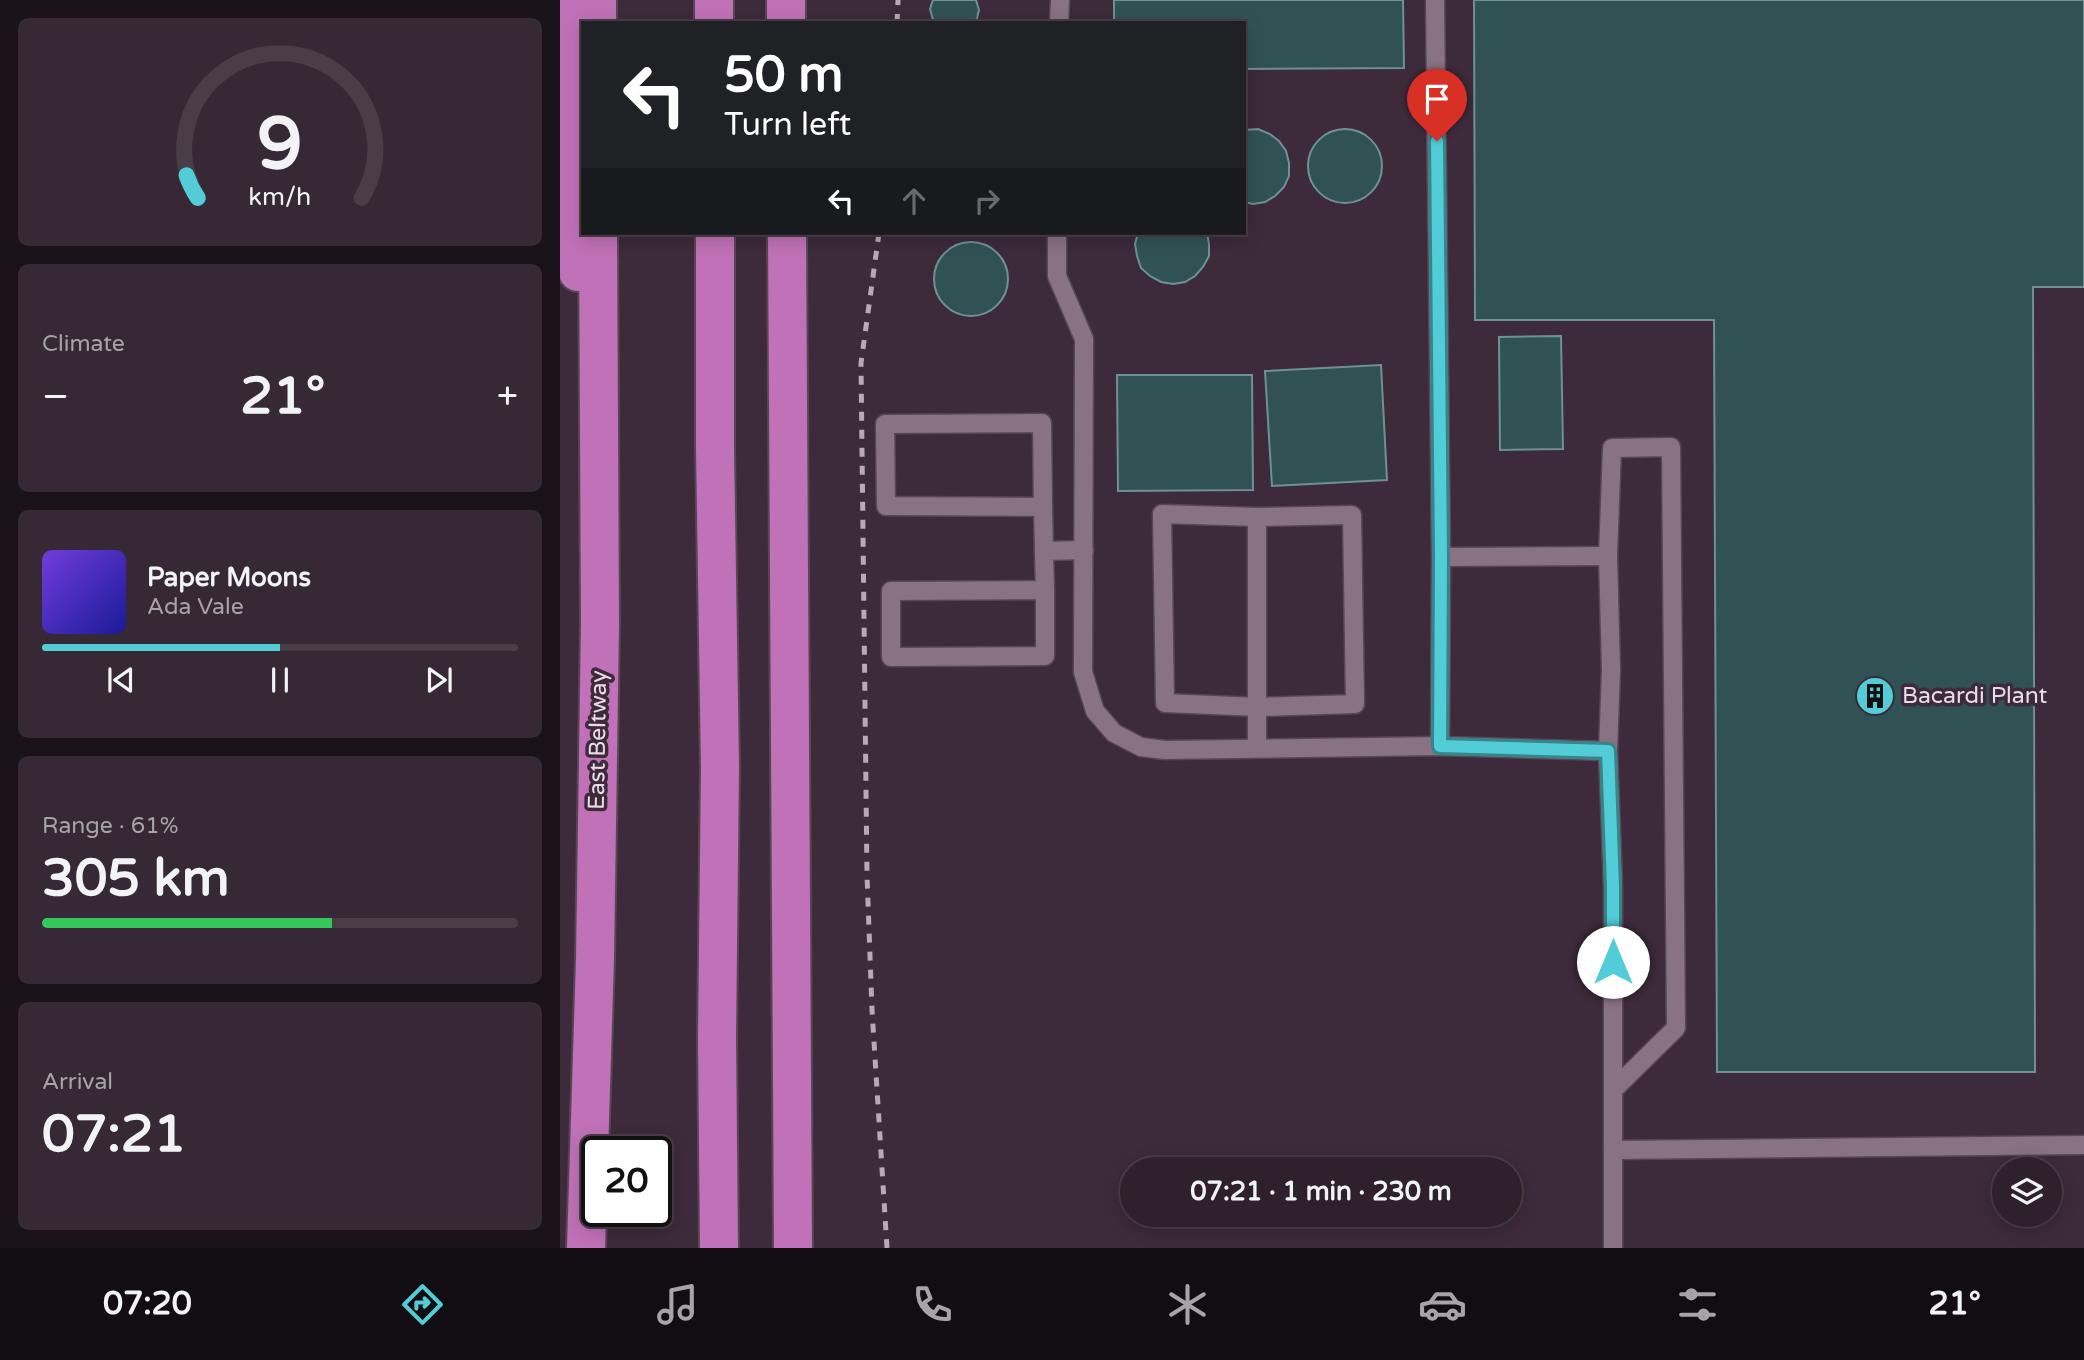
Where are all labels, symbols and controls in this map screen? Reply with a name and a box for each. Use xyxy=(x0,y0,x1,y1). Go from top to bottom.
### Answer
text: 50 m xyxy=(724,46,843,105)
icon: left xyxy=(609,49,700,140)
pin xyxy=(1407,69,1467,141)
icon: arrive xyxy=(1418,80,1456,118)
text: 9 xyxy=(257,101,303,189)
text: Turn left xyxy=(724,106,851,144)
text: km/h xyxy=(249,182,311,212)
icon: left xyxy=(822,182,860,220)
icon: ahead xyxy=(895,182,933,220)
icon: right xyxy=(968,182,1006,220)
text: Climate xyxy=(42,330,125,358)
text: 21° xyxy=(240,365,325,428)
text: − xyxy=(42,374,69,420)
text: + xyxy=(497,374,518,420)
text: Paper Moons xyxy=(147,562,311,593)
text: Ada Vale xyxy=(147,593,244,621)
icon: previous xyxy=(102,661,140,699)
icon: pause xyxy=(261,661,299,699)
icon: next xyxy=(420,661,458,699)
street label: East Beltway xyxy=(583,670,613,810)
building icon: Bacardi Plant xyxy=(1854,675,1896,717)
place label: Bacardi Plant xyxy=(1902,682,2047,710)
text: Range · 61% xyxy=(42,812,178,840)
text: 305 km xyxy=(42,847,230,910)
position arrow xyxy=(1576,925,1650,999)
text: Arrival xyxy=(42,1068,113,1096)
text: 07:21 xyxy=(42,1103,186,1166)
speed limit sign: 20 xyxy=(581,1136,672,1227)
map controls xyxy=(1992,1157,2062,1227)
button: layers xyxy=(1992,1157,2062,1227)
text: 07:21 · 1 min · 230 m xyxy=(1190,1176,1452,1207)
icon: directions xyxy=(398,1280,447,1329)
icon: music xyxy=(653,1280,702,1329)
icon: phone xyxy=(908,1280,957,1329)
icon: climate xyxy=(1163,1280,1212,1329)
icon: car xyxy=(1418,1280,1467,1329)
icon: filters xyxy=(1673,1280,1722,1329)
text: 07:20 xyxy=(103,1285,192,1323)
text: 21° xyxy=(1929,1285,1981,1323)

